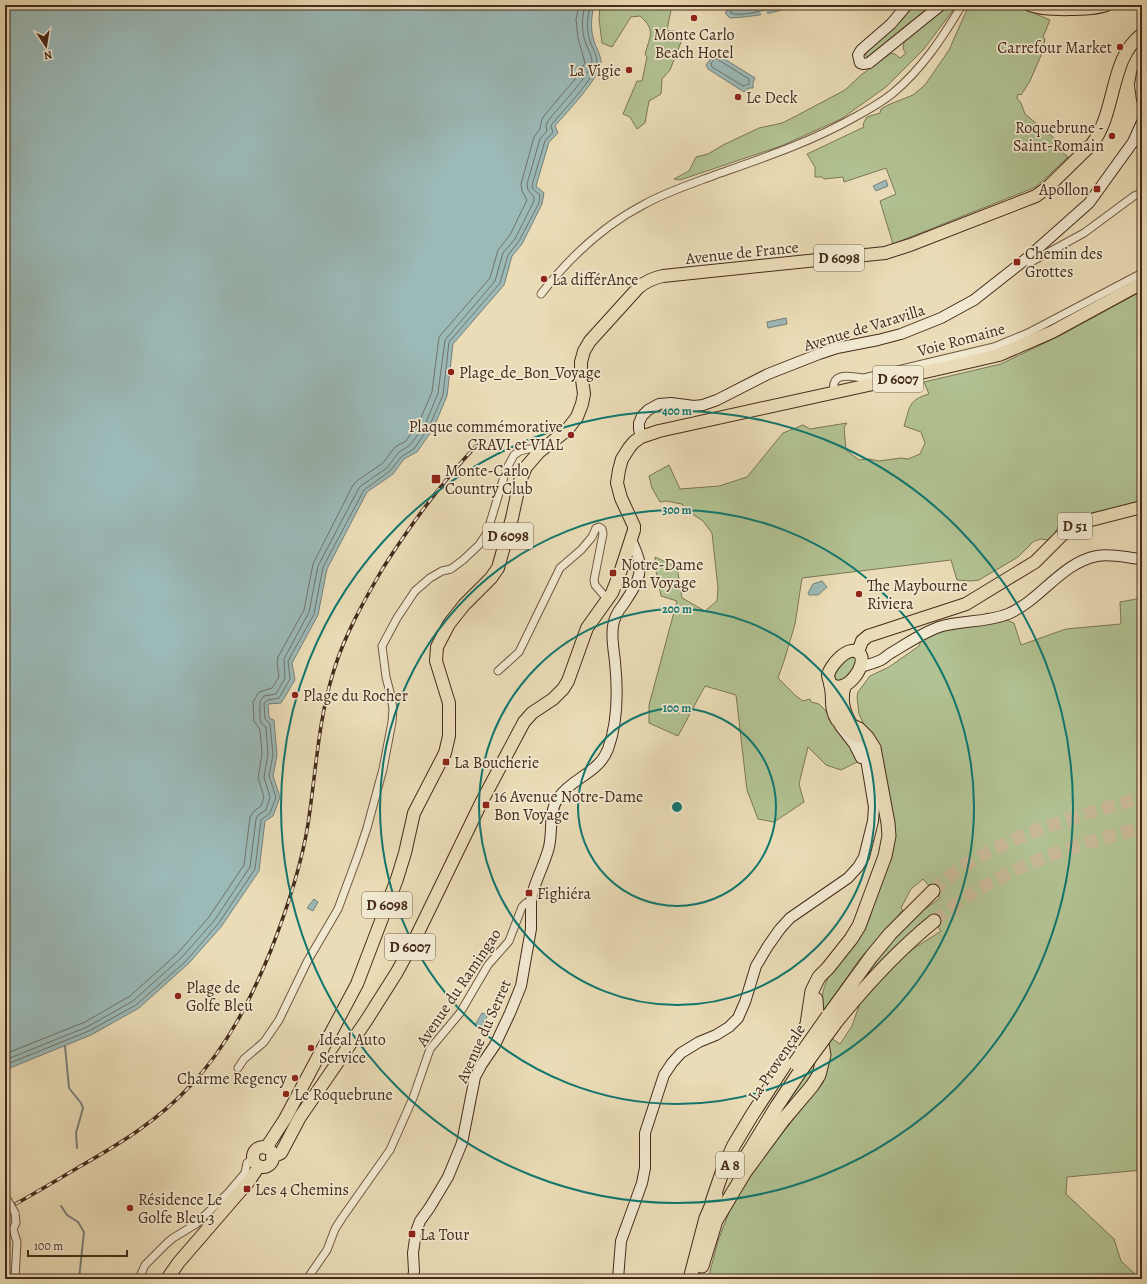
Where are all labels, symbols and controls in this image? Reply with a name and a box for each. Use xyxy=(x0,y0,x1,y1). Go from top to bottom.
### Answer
marker: Monte Carlo Beach Hotel xyxy=(689,13,699,23)
place label: Monte Carlo Beach Hotel xyxy=(653,24,735,64)
north arrow xyxy=(26,26,66,66)
place label: Carrefour Market xyxy=(997,37,1112,59)
marker: Carrefour Market xyxy=(1115,42,1125,52)
text: N xyxy=(42,47,53,63)
place label: La Vigie xyxy=(569,60,621,82)
marker: La Vigie xyxy=(624,65,634,75)
place label: Le Deck xyxy=(746,87,798,109)
marker: Le Deck xyxy=(733,92,743,102)
place label: Roquebrune - Saint-Romain xyxy=(1013,117,1104,157)
marker: Roquebrune - Saint-Romain xyxy=(1107,131,1117,141)
place label: Apollon xyxy=(1038,179,1089,201)
marker: Apollon xyxy=(1092,184,1102,194)
street label: Avenue de France xyxy=(684,236,800,270)
place label: Chemin des Grottes xyxy=(1025,243,1103,283)
road number: D 6098 xyxy=(814,245,864,271)
marker: Chemin des Grottes xyxy=(1012,257,1022,267)
place label: La différAnce xyxy=(552,269,638,291)
marker: La différAnce xyxy=(539,274,549,284)
street label: Avenue de Varavilla xyxy=(800,299,928,357)
street label: Voie Romaine xyxy=(914,318,1008,362)
place label: Plage_de_Bon_Voyage xyxy=(459,362,601,384)
road number: D 6007 xyxy=(873,366,923,392)
marker: Plage_de_Bon_Voyage xyxy=(446,367,456,377)
text: 400 m xyxy=(662,403,692,419)
place label: Plaque commémorative CRAVI et VIAL xyxy=(409,416,564,456)
marker: Plaque commémorative CRAVI et VIAL xyxy=(566,430,576,440)
place label: Monte-Carlo Country Club xyxy=(445,460,533,500)
marker: Monte-Carlo Country Club xyxy=(430,473,442,485)
text: 300 m xyxy=(662,502,692,518)
road number: D 51 xyxy=(1058,513,1092,539)
road number: D 6098 xyxy=(483,523,533,549)
place label: Notre-Dame Bon Voyage xyxy=(621,554,703,594)
marker: Notre-Dame Bon Voyage xyxy=(608,568,618,578)
place label: The Maybourne Riviera xyxy=(867,575,968,615)
marker: The Maybourne Riviera xyxy=(854,589,864,599)
text: 200 m xyxy=(662,601,692,617)
place label: Plage du Rocher xyxy=(303,685,408,707)
marker: Plage du Rocher xyxy=(290,690,300,700)
text: 100 m xyxy=(663,700,691,716)
place label: La Boucherie xyxy=(454,752,539,774)
marker: La Boucherie xyxy=(441,757,451,767)
place label: 16 Avenue Notre-Dame Bon Voyage xyxy=(494,786,643,826)
marker: 16 Avenue Notre-Dame Bon Voyage xyxy=(481,800,491,810)
centre of rings xyxy=(670,800,684,814)
place label: Fighiéra xyxy=(537,883,592,905)
marker: Fighiéra xyxy=(524,888,534,898)
road number: D 6098 xyxy=(362,892,412,918)
street label: Avenue du Ramingao xyxy=(411,924,507,1052)
road number: D 6007 xyxy=(385,934,435,960)
street label: Avenue du Serret xyxy=(451,976,517,1088)
place label: Plage de Golfe Bleu xyxy=(186,977,253,1017)
marker: Plage de Golfe Bleu xyxy=(173,991,183,1001)
street label: La Provençale xyxy=(743,1020,811,1106)
place label: Ideal Auto Service xyxy=(319,1029,386,1069)
marker: Ideal Auto Service xyxy=(306,1043,316,1053)
place label: Charme Regency xyxy=(177,1068,288,1090)
marker: Charme Regency xyxy=(290,1073,300,1083)
place label: Le Roquebrune xyxy=(294,1084,393,1106)
marker: Le Roquebrune xyxy=(281,1089,291,1099)
road number: A 8 xyxy=(716,1152,744,1178)
place label: Les 4 Chemins xyxy=(255,1179,349,1201)
marker: Les 4 Chemins xyxy=(242,1184,252,1194)
place label: Résidence Le Golfe Bleu 3 xyxy=(138,1189,222,1229)
marker: Résidence Le Golfe Bleu 3 xyxy=(125,1203,135,1213)
place label: La Tour xyxy=(420,1224,469,1246)
marker: La Tour xyxy=(407,1229,417,1239)
scale bar xyxy=(28,1232,127,1258)
text: 100 m xyxy=(34,1238,63,1254)

